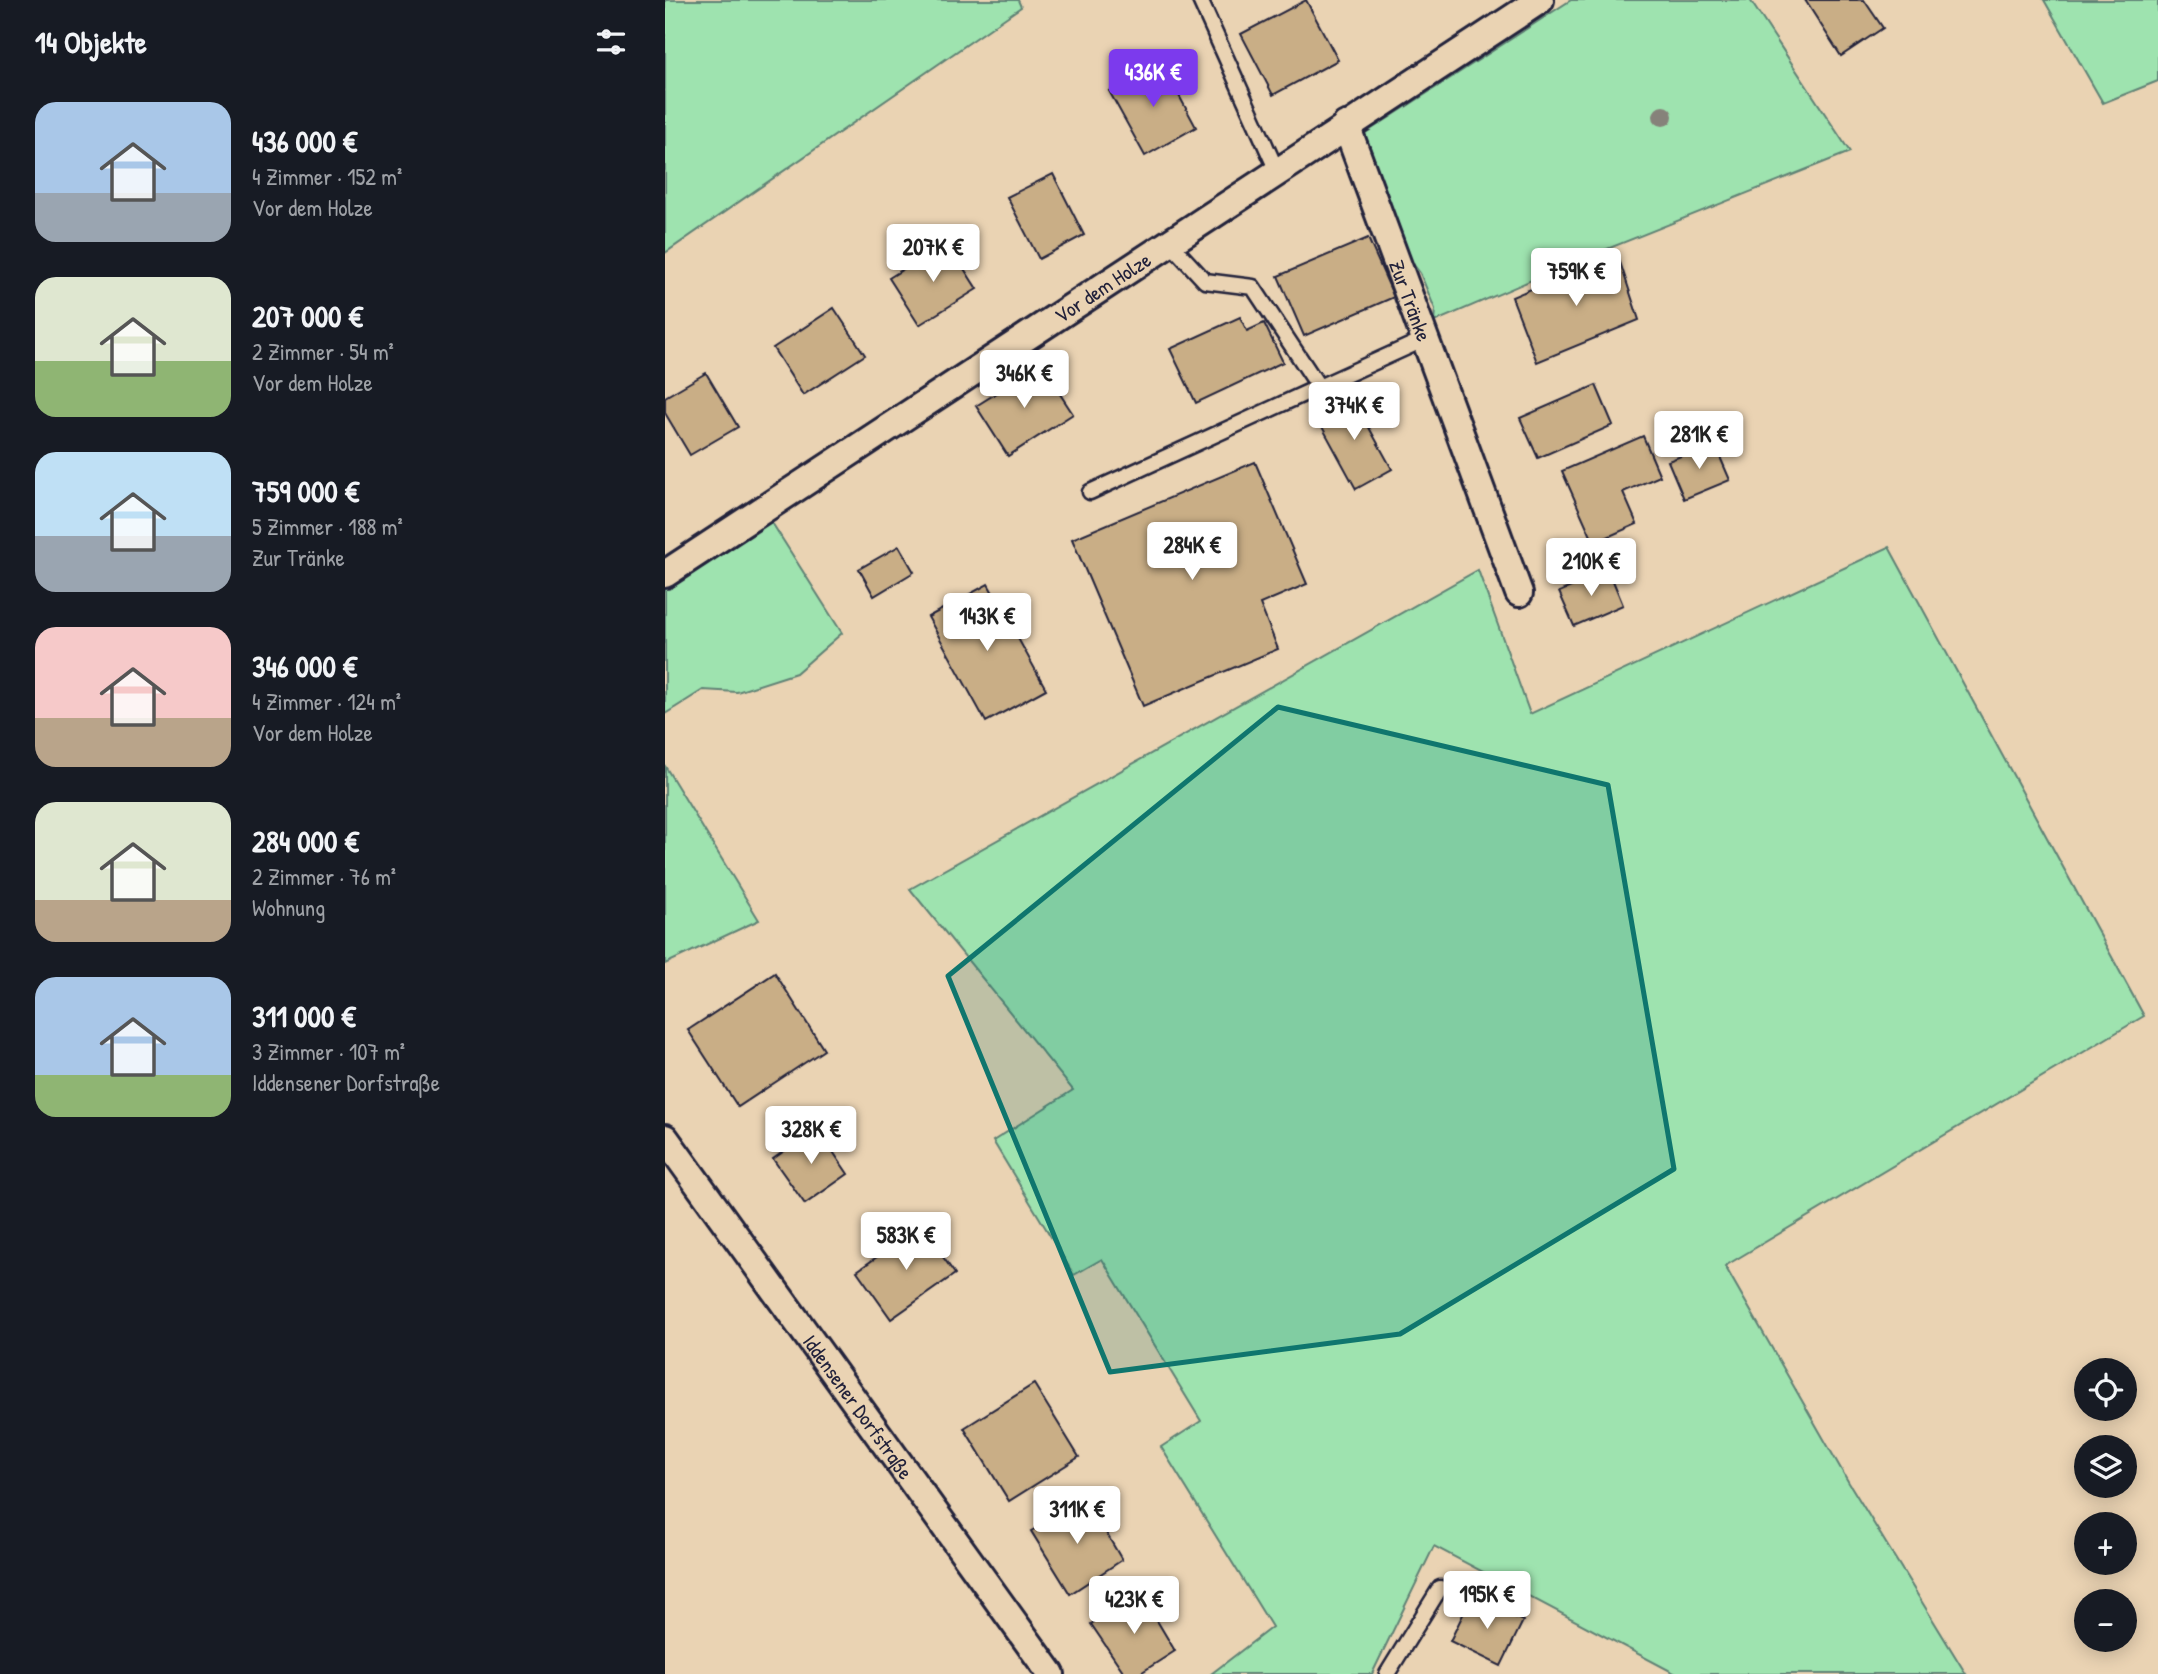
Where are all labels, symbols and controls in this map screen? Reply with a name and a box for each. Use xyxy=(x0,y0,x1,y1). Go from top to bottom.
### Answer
text: 14 Objekte xyxy=(35,22,147,62)
icon: filters xyxy=(592,23,630,61)
pin: 436K € xyxy=(1096,50,1210,109)
text: 436K € xyxy=(1125,56,1181,87)
text: 436 000 € xyxy=(252,121,357,161)
icon: home xyxy=(91,130,175,214)
text: 4 Zimmer · 152 m² xyxy=(252,161,402,192)
text: Vor dem Holze xyxy=(252,192,373,223)
pin: 207K € xyxy=(876,224,990,284)
text: 207K € xyxy=(903,231,963,262)
street label: Vor dem Holze xyxy=(1048,245,1156,329)
pin: 759K € xyxy=(1519,248,1633,308)
text: 759K € xyxy=(1547,255,1605,286)
street label: Zur Tränke xyxy=(1383,256,1439,345)
text: 207 000 € xyxy=(252,296,363,336)
icon: home xyxy=(91,305,175,389)
text: 2 Zimmer · 54 m² xyxy=(252,336,394,367)
pin: 346K € xyxy=(967,350,1081,410)
text: 346K € xyxy=(996,357,1052,388)
text: Vor dem Holze xyxy=(252,367,373,398)
pin: 374K € xyxy=(1297,382,1411,442)
text: 374K € xyxy=(1325,389,1383,420)
pin: 281K € xyxy=(1642,412,1756,471)
text: 281K € xyxy=(1670,418,1728,449)
text: 759 000 € xyxy=(252,471,359,511)
icon: home xyxy=(91,480,175,564)
text: 5 Zimmer · 188 m² xyxy=(252,511,403,542)
pin: 284K € xyxy=(1135,522,1249,582)
text: 284K € xyxy=(1163,529,1221,560)
pin: 210K € xyxy=(1534,538,1648,598)
text: Zur Tränke xyxy=(252,542,345,573)
text: 210K € xyxy=(1562,545,1620,576)
pin: 143K € xyxy=(930,594,1044,653)
text: 143K € xyxy=(959,600,1015,631)
text: 346 000 € xyxy=(252,646,357,686)
icon: home xyxy=(91,655,175,739)
text: 4 Zimmer · 124 m² xyxy=(252,686,401,717)
text: Vor dem Holze xyxy=(252,717,373,748)
text: 284 000 € xyxy=(252,821,359,861)
icon: home xyxy=(91,830,175,914)
text: 2 Zimmer · 76 m² xyxy=(252,861,396,892)
text: Wohnung xyxy=(252,892,325,923)
text: 311 000 € xyxy=(252,996,356,1036)
icon: home xyxy=(91,1005,175,1089)
text: 3 Zimmer · 107 m² xyxy=(252,1036,405,1067)
text: Iddensener Dorfstraße xyxy=(252,1067,440,1098)
pin: 328K € xyxy=(754,1106,868,1166)
text: 328K € xyxy=(781,1113,841,1144)
pin: 583K € xyxy=(849,1212,963,1272)
text: 583K € xyxy=(877,1219,935,1250)
street label: Iddensener Dorfstraße xyxy=(797,1328,920,1485)
map controls xyxy=(2074,1358,2137,1652)
button: locate xyxy=(2074,1358,2137,1421)
button: layers xyxy=(2074,1435,2137,1498)
pin: 311K € xyxy=(1020,1486,1134,1546)
text: 311K € xyxy=(1049,1493,1105,1524)
button: + xyxy=(2074,1512,2137,1575)
pin: 195K € xyxy=(1430,1572,1544,1631)
pin: 423K € xyxy=(1077,1576,1191,1636)
text: 195K € xyxy=(1460,1578,1514,1609)
text: 423K € xyxy=(1105,1583,1163,1614)
button: − xyxy=(2074,1589,2137,1652)

